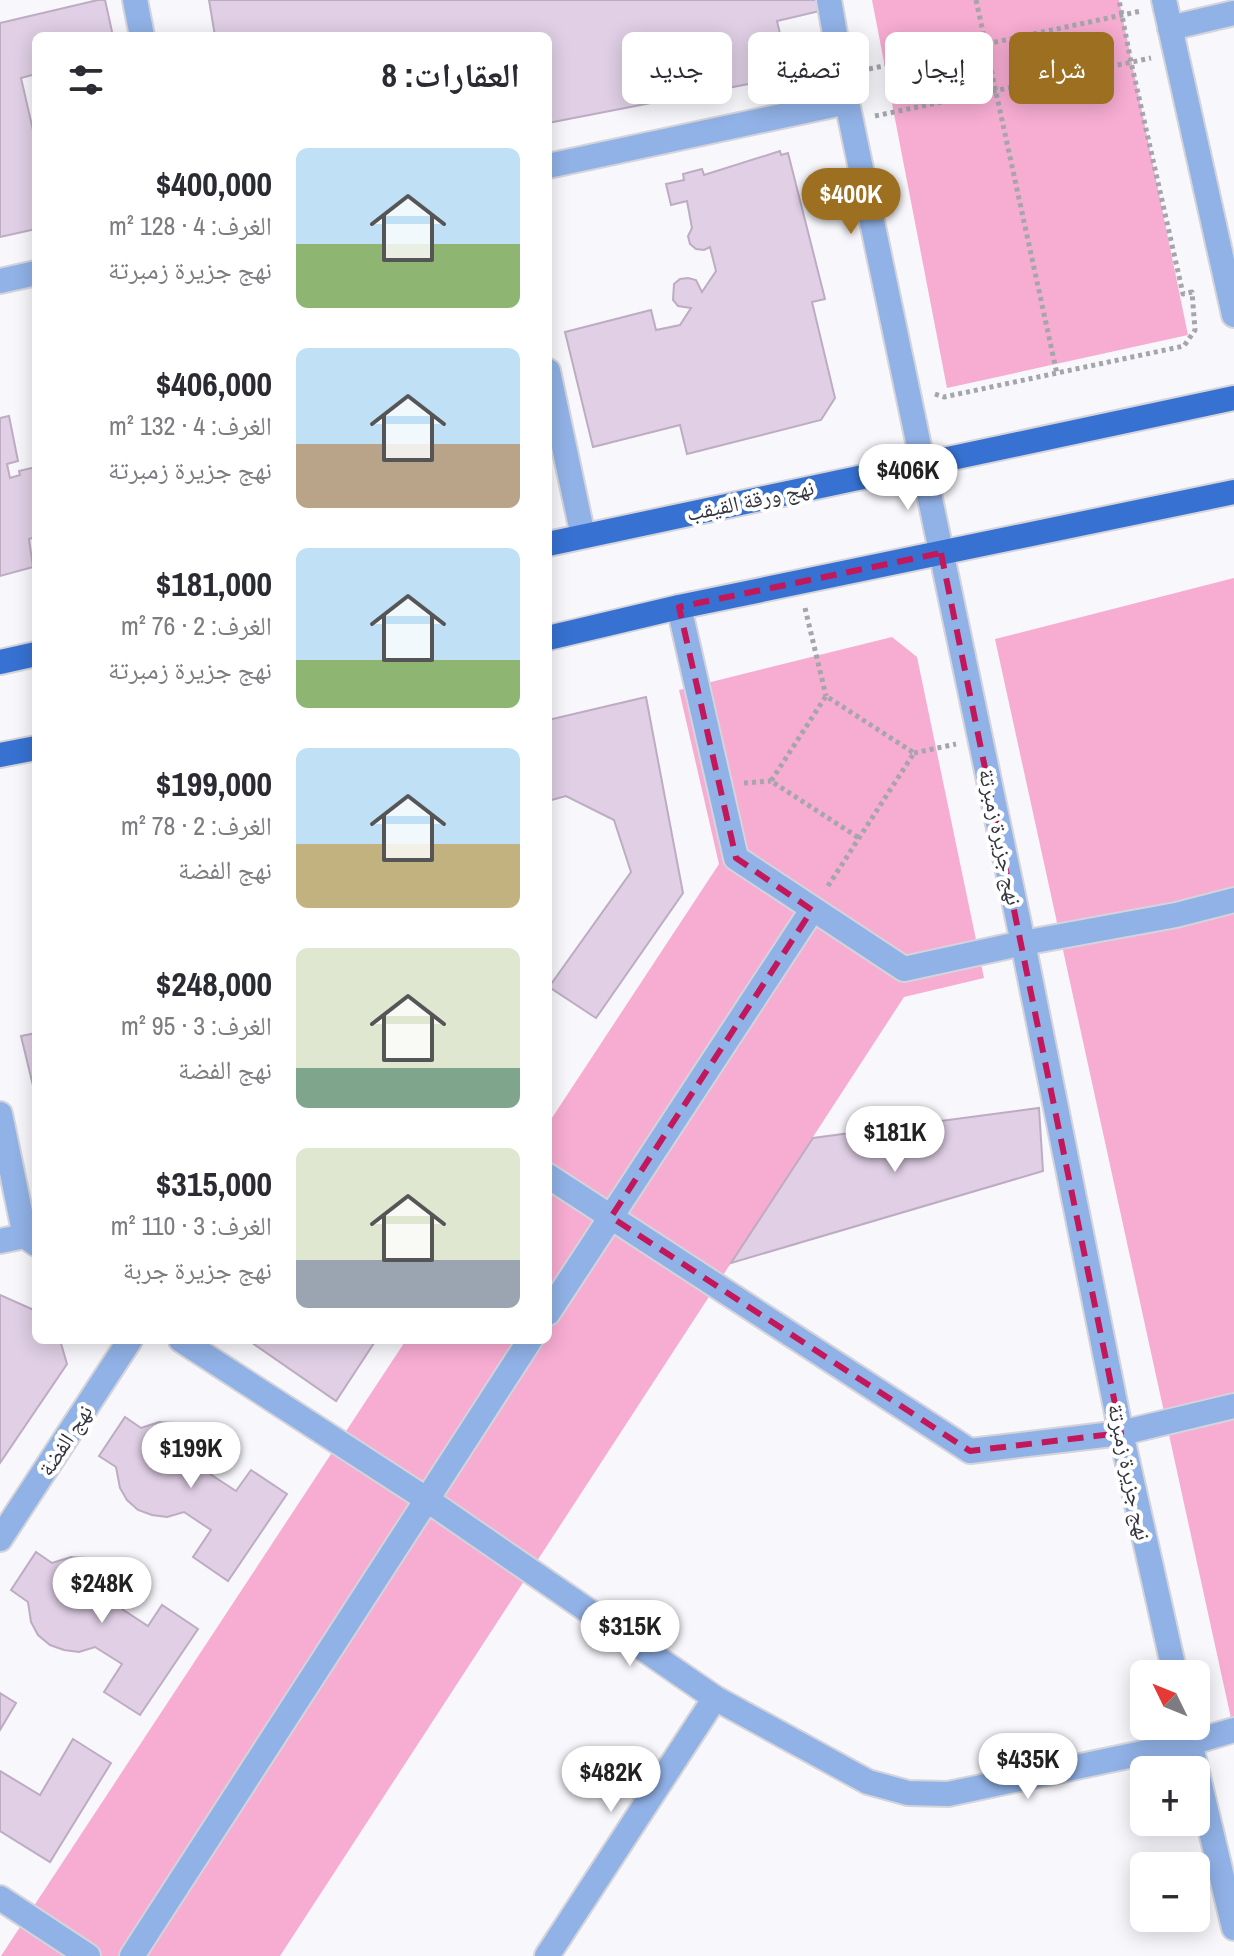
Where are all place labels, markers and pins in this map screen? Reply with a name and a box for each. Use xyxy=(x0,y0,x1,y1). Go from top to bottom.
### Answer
pin: $400K xyxy=(795,168,907,236)
pin: $406K xyxy=(852,444,964,512)
pin: $181K xyxy=(839,1106,951,1174)
pin: $199K xyxy=(135,1422,247,1490)
pin: $248K xyxy=(46,1557,158,1625)
pin: $315K xyxy=(574,1600,686,1668)
pin: $435K xyxy=(972,1733,1084,1801)
pin: $482K xyxy=(555,1746,667,1814)

